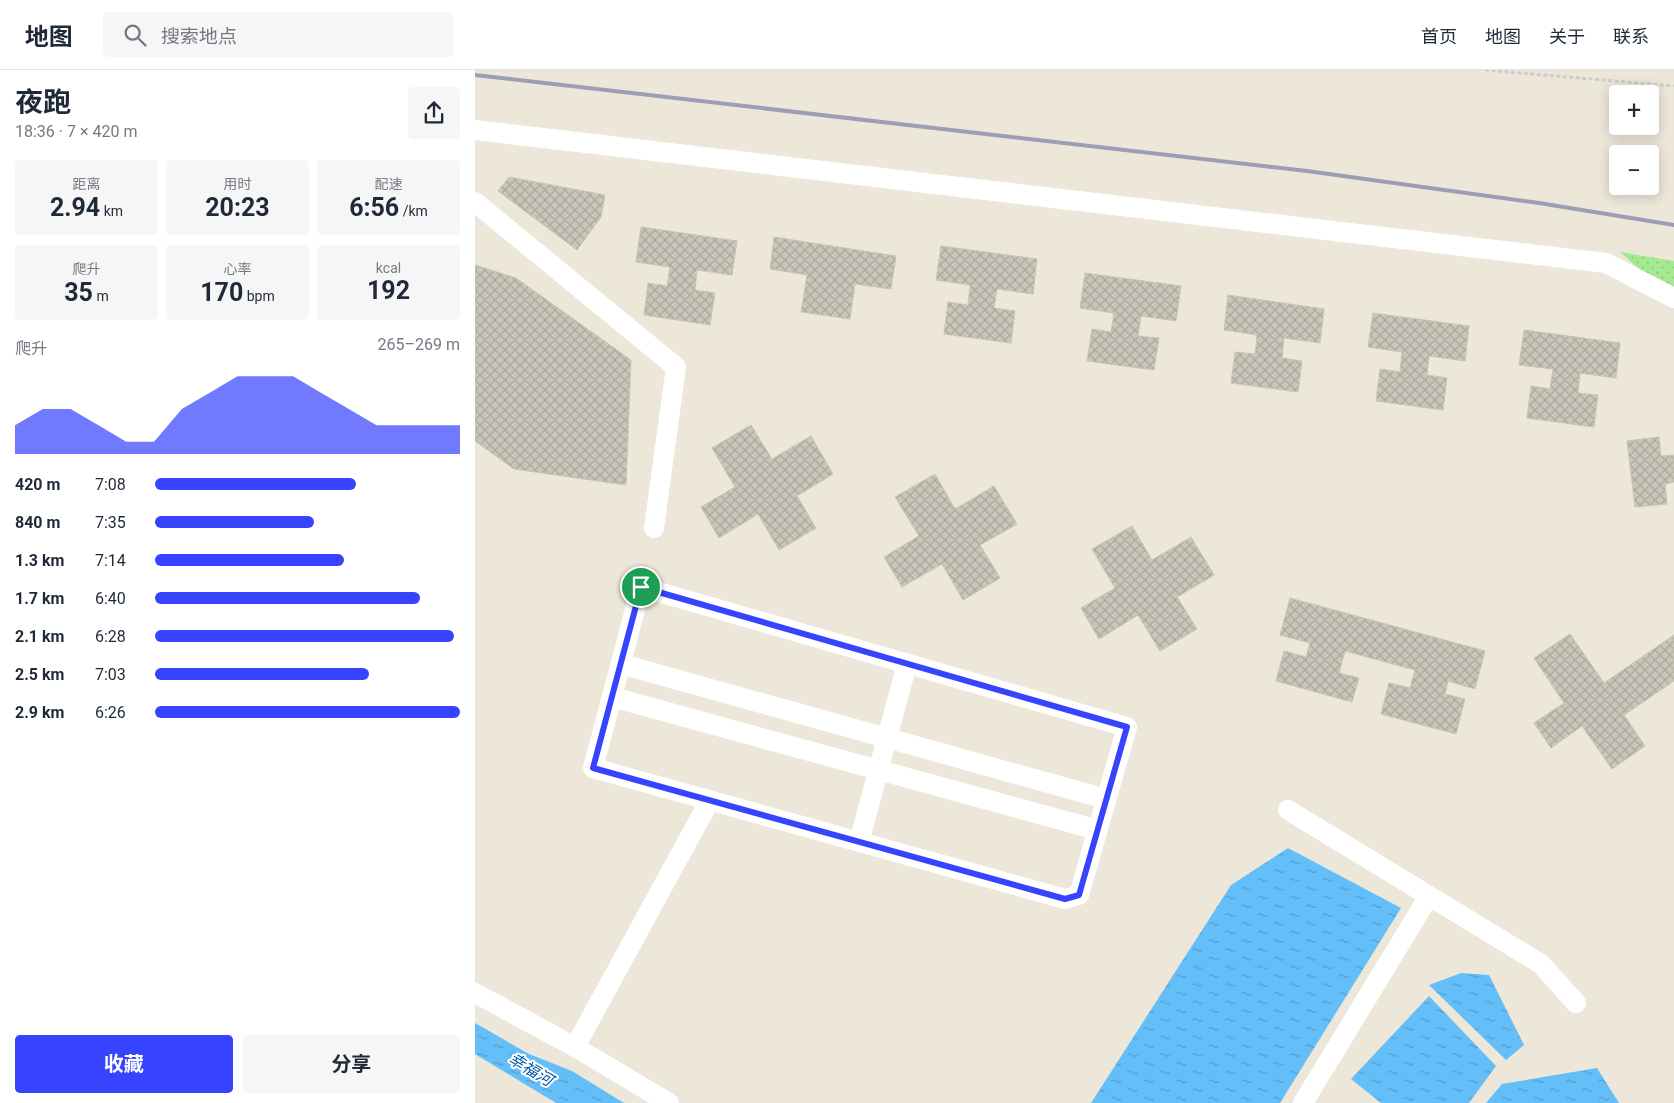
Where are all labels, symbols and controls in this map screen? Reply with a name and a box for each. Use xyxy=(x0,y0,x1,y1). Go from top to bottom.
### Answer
search box xyxy=(103,12,453,57)
icon: search xyxy=(121,21,149,49)
text: 地图 xyxy=(25,23,73,51)
text: 搜索地点 xyxy=(161,25,237,48)
text: 首页 xyxy=(1421,26,1457,47)
text: 地图 xyxy=(1485,26,1521,47)
text: 关于 xyxy=(1549,26,1585,47)
text: 联系 xyxy=(1613,26,1649,47)
map controls xyxy=(1609,85,1659,195)
button: + xyxy=(1609,85,1659,135)
text: 夜跑 xyxy=(15,86,71,119)
button: share xyxy=(408,87,460,139)
text: 18:36 · 7 × 420 m xyxy=(15,122,137,141)
button: − xyxy=(1609,145,1659,195)
text: 距离 xyxy=(73,176,101,192)
text: 用时 xyxy=(224,176,252,192)
text: 配速 xyxy=(375,176,403,192)
text: 2.94 xyxy=(50,193,100,222)
text: 20:23 xyxy=(205,193,270,222)
text: 6:56 xyxy=(349,193,399,222)
text: km xyxy=(100,203,123,219)
text: /km xyxy=(399,203,428,219)
text: kcal xyxy=(376,260,401,276)
text: 爬升 xyxy=(73,261,101,277)
text: 心率 xyxy=(224,261,252,277)
text: 192 xyxy=(367,276,410,305)
text: 35 xyxy=(64,278,93,307)
text: 170 xyxy=(200,278,243,307)
text: m xyxy=(93,288,109,304)
text: bpm xyxy=(243,288,275,304)
text: 265–269 m xyxy=(378,335,460,354)
text: 爬升 xyxy=(15,339,47,358)
text: 420 m xyxy=(15,475,60,494)
text: 7:08 xyxy=(95,475,126,494)
text: 840 m xyxy=(15,513,60,532)
text: 7:35 xyxy=(95,513,126,532)
text: 1.3 km xyxy=(15,551,64,570)
text: 7:14 xyxy=(95,551,126,570)
pin xyxy=(620,566,662,608)
icon: arrive xyxy=(627,573,655,601)
text: 1.7 km xyxy=(15,589,64,608)
text: 6:40 xyxy=(95,589,126,608)
text: 2.1 km xyxy=(15,627,64,646)
text: 6:28 xyxy=(95,627,126,646)
text: 2.5 km xyxy=(15,665,64,684)
text: 7:03 xyxy=(95,665,126,684)
text: 2.9 km xyxy=(15,703,64,722)
text: 6:26 xyxy=(95,703,126,722)
button: 收藏 xyxy=(15,1035,233,1093)
button: 分享 xyxy=(243,1035,460,1093)
water label: 幸福河 xyxy=(505,1049,559,1091)

